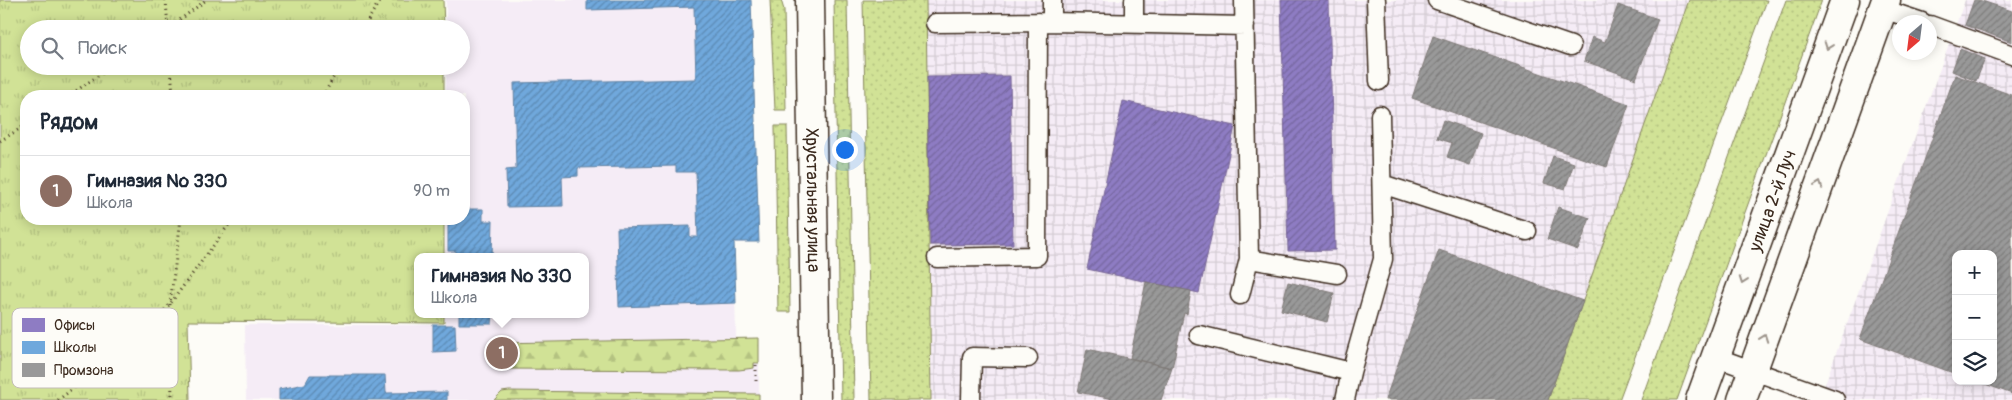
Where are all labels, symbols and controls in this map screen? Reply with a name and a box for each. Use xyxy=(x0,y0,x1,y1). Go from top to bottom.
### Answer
north arrow xyxy=(1892,15,1937,60)
search box xyxy=(20,20,470,75)
icon: search xyxy=(38,34,66,62)
text: Поиск xyxy=(78,36,128,60)
one-way arrow xyxy=(1824,41,1834,50)
text: Рядом xyxy=(40,109,98,136)
street label: Хрустальная улица xyxy=(800,128,825,272)
your location xyxy=(832,137,858,163)
street label: улица 2-й Луч xyxy=(1743,147,1802,256)
text: Гимназия № 330 xyxy=(87,169,227,193)
text: 1 xyxy=(53,181,59,201)
text: 90 m xyxy=(413,181,450,201)
one-way arrow xyxy=(1813,181,1823,190)
text: Школа xyxy=(87,193,133,213)
map controls xyxy=(1952,250,1997,385)
button: + xyxy=(1952,250,1997,295)
popup xyxy=(414,253,589,318)
text: Гимназия № 330 xyxy=(431,264,572,288)
one-way arrow xyxy=(1739,276,1749,285)
text: Школа xyxy=(431,288,477,308)
button: − xyxy=(1952,295,1997,340)
legend xyxy=(12,308,178,388)
text: Офисы xyxy=(54,317,95,334)
pin: 1 xyxy=(486,334,518,372)
one-way arrow xyxy=(1758,334,1768,342)
text: Школы xyxy=(54,339,97,356)
button: layers xyxy=(1952,340,1997,385)
text: Промзона xyxy=(54,362,114,379)

